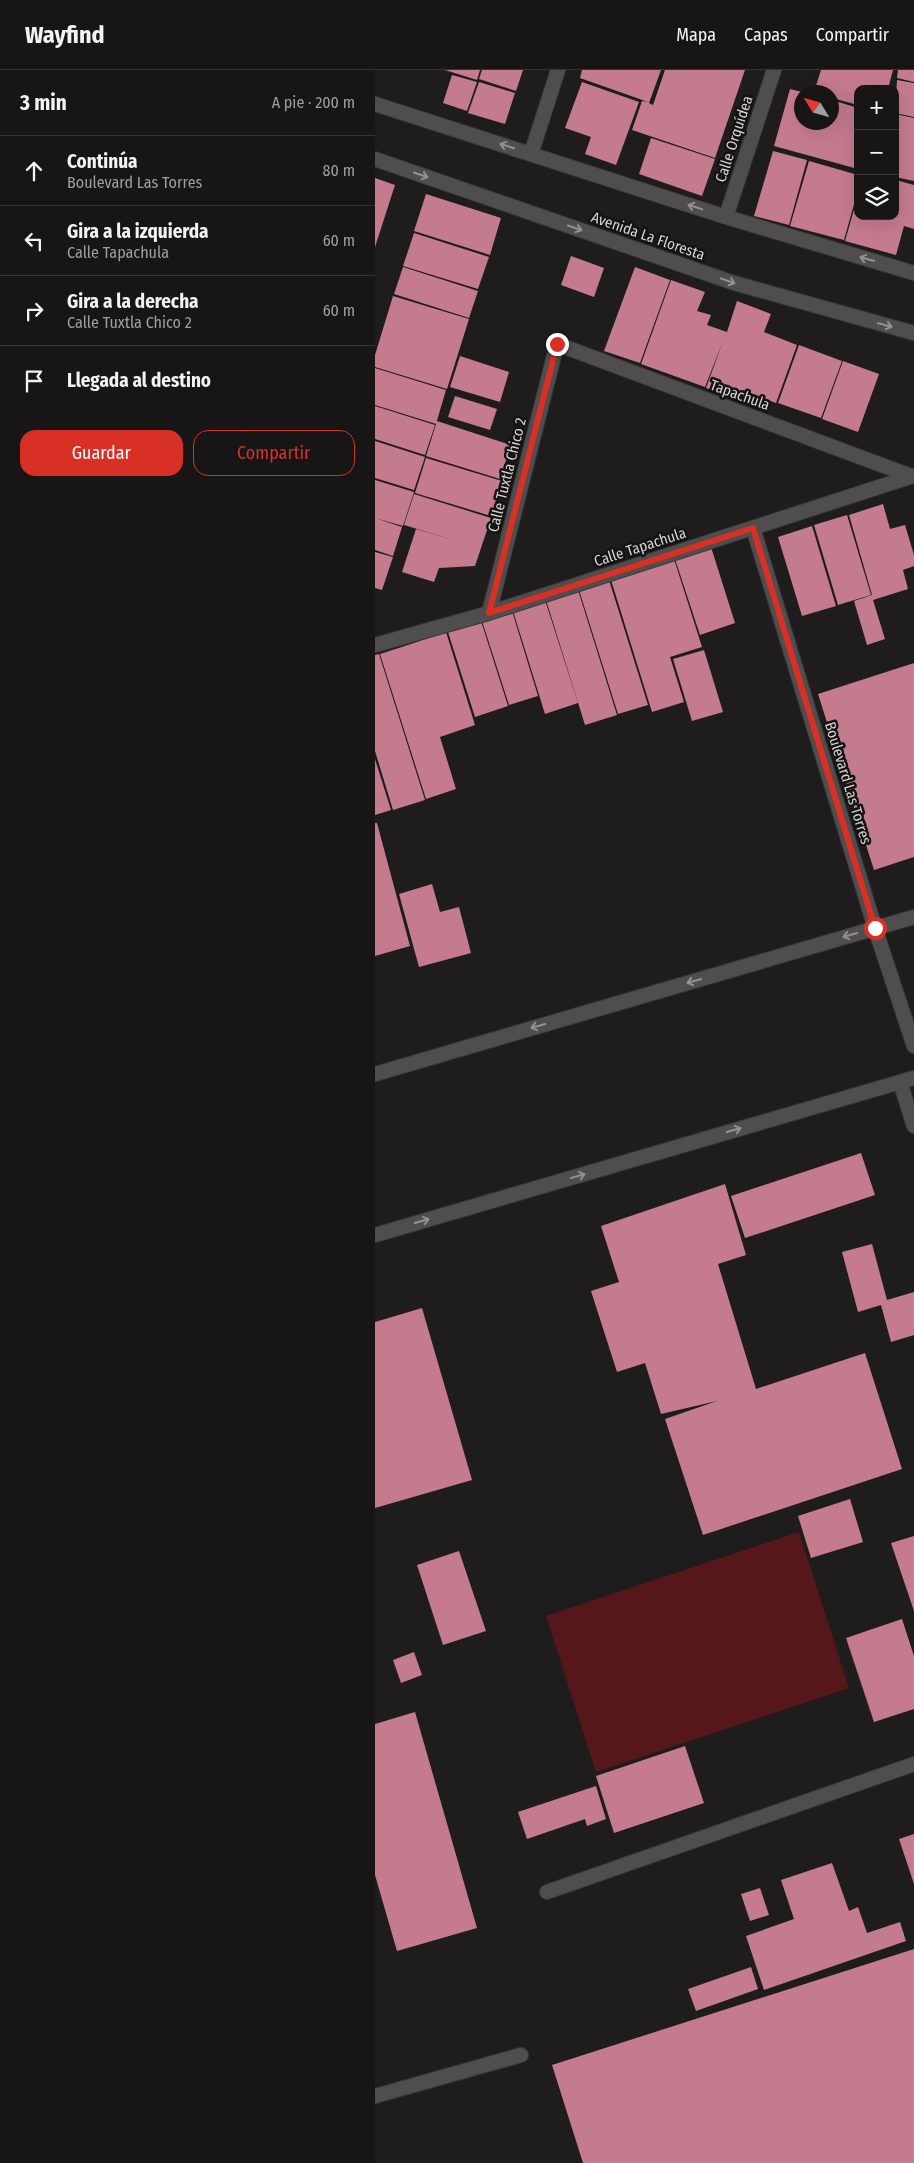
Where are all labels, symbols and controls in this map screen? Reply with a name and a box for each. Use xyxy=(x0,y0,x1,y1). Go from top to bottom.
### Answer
text: Wayfind xyxy=(25,21,105,49)
text: Mapa xyxy=(676,24,716,46)
text: Capas xyxy=(744,24,788,46)
text: Compartir xyxy=(816,24,889,46)
north arrow xyxy=(794,85,839,130)
map controls xyxy=(854,85,899,220)
button: + xyxy=(854,85,899,130)
text: 3 min xyxy=(20,90,67,116)
text: A pie · 200 m xyxy=(272,93,355,112)
street label: Calle Orquídea xyxy=(712,93,756,185)
button: − xyxy=(854,130,899,175)
one-way arrow xyxy=(500,141,515,150)
text: Continúa xyxy=(67,150,138,173)
icon: ahead xyxy=(20,157,48,185)
text: 80 m xyxy=(323,161,355,180)
one-way arrow xyxy=(413,171,428,180)
text: Boulevard Las Torres xyxy=(67,173,202,192)
button: layers xyxy=(854,175,899,220)
one-way arrow xyxy=(687,202,703,212)
street label: Avenida La Floresta xyxy=(589,208,707,264)
text: Gira a la izquierda xyxy=(67,220,209,243)
one-way arrow xyxy=(566,224,582,233)
icon: left xyxy=(20,227,48,255)
text: 60 m xyxy=(323,231,355,250)
text: Calle Tapachula xyxy=(67,243,169,262)
one-way arrow xyxy=(860,253,876,263)
one-way arrow xyxy=(720,277,736,286)
text: Gira a la derecha xyxy=(67,290,199,313)
icon: right xyxy=(20,297,48,325)
text: 60 m xyxy=(323,301,355,320)
text: Calle Tuxtla Chico 2 xyxy=(67,313,192,332)
one-way arrow xyxy=(876,321,892,331)
route end xyxy=(546,333,569,356)
icon: arrive xyxy=(20,367,48,395)
text: Llegada al destino xyxy=(67,369,211,392)
street label: Tapachula xyxy=(708,376,772,414)
street label: Calle Tuxtla Chico 2 xyxy=(484,416,530,534)
button: Guardar xyxy=(20,430,183,476)
button: Compartir xyxy=(193,430,355,476)
street label: Calle Tapachula xyxy=(592,524,688,570)
street label: Boulevard Las Torres xyxy=(821,720,875,846)
route start xyxy=(864,917,887,940)
one-way arrow xyxy=(843,931,859,941)
one-way arrow xyxy=(687,976,703,986)
one-way arrow xyxy=(531,1022,547,1031)
one-way arrow xyxy=(725,1125,741,1134)
one-way arrow xyxy=(569,1170,585,1180)
one-way arrow xyxy=(413,1216,429,1226)

